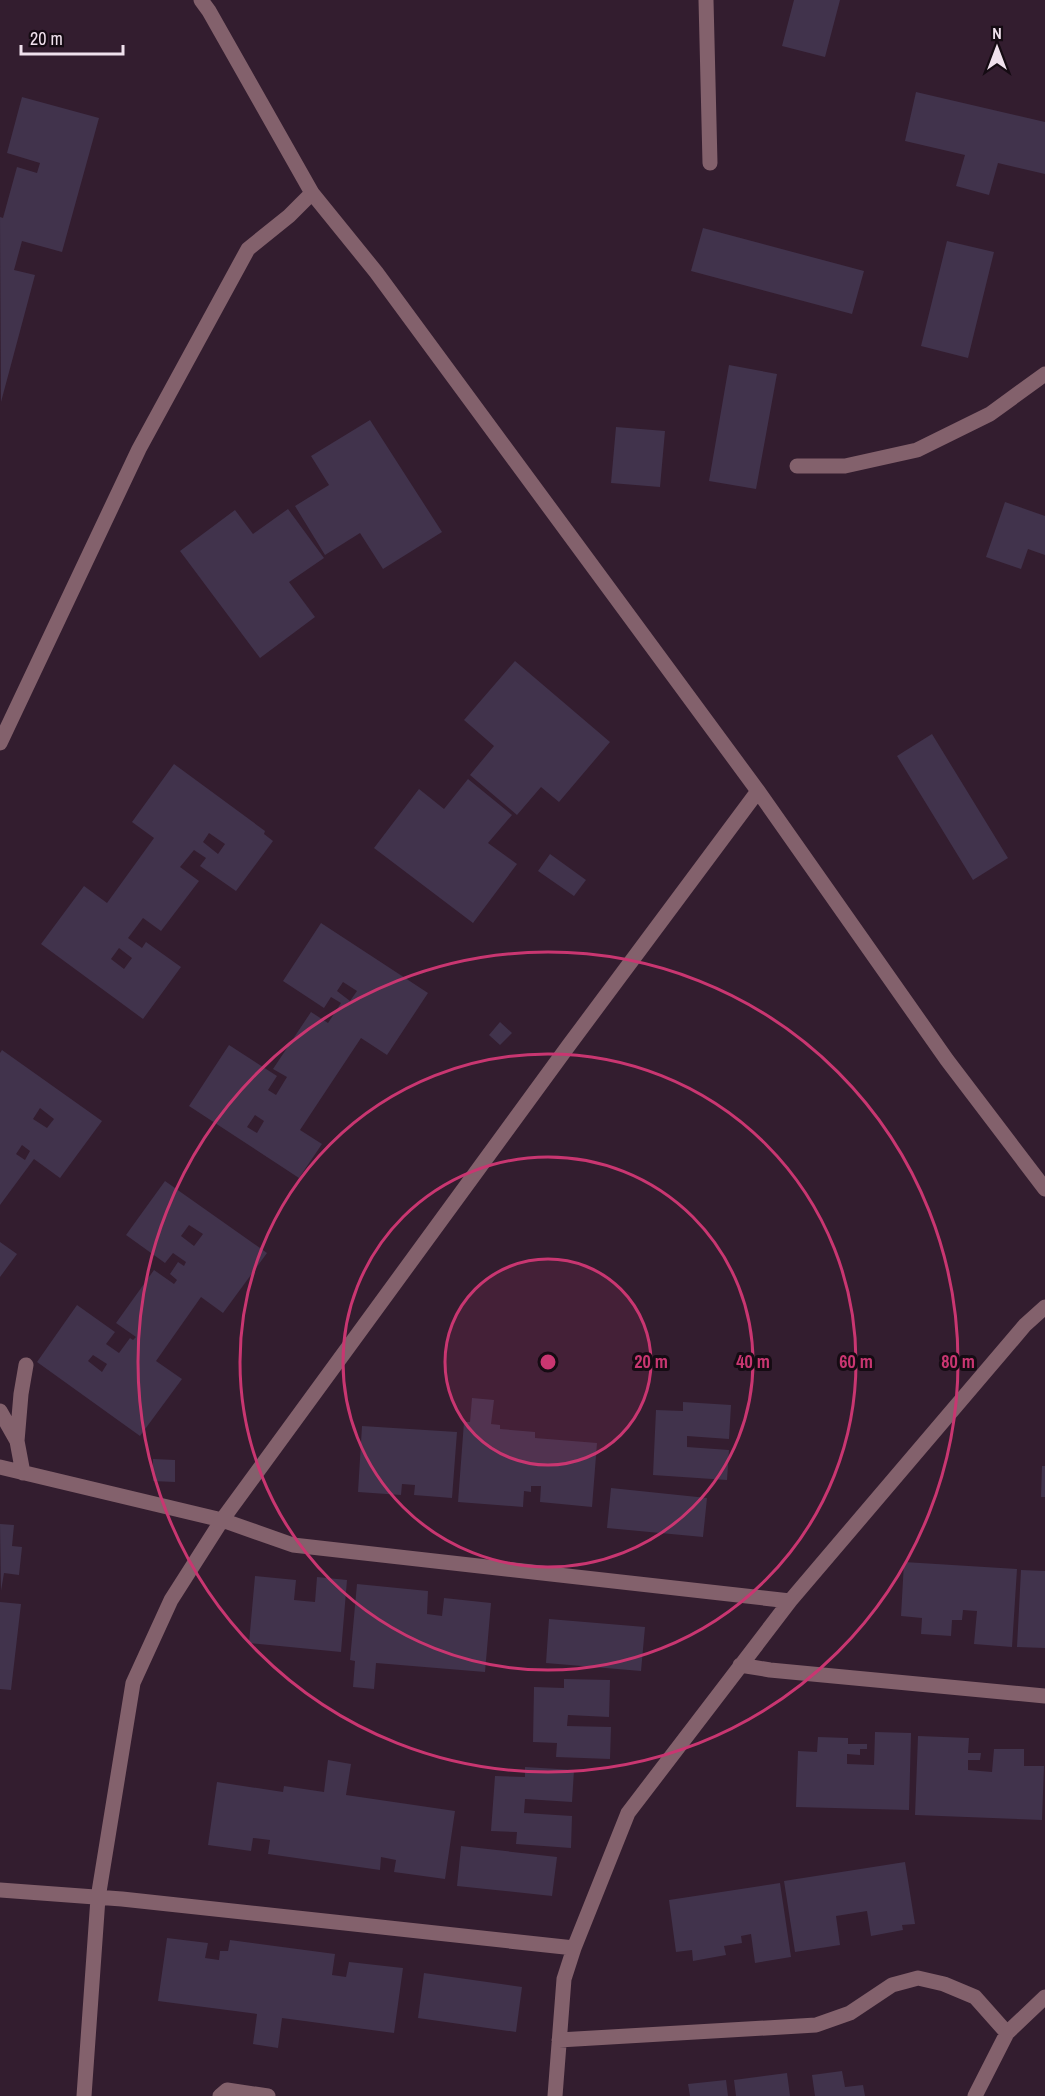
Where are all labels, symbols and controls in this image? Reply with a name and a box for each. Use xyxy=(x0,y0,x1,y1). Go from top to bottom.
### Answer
scale bar xyxy=(21,18,123,56)
north arrow xyxy=(967,18,1027,78)
text: N xyxy=(992,22,1002,44)
text: 20 m xyxy=(30,26,63,51)
text: 20 m xyxy=(634,1349,668,1374)
text: 40 m xyxy=(736,1349,770,1374)
text: 60 m xyxy=(839,1349,873,1374)
text: 80 m xyxy=(941,1349,975,1374)
centre of rings xyxy=(538,1352,558,1372)

